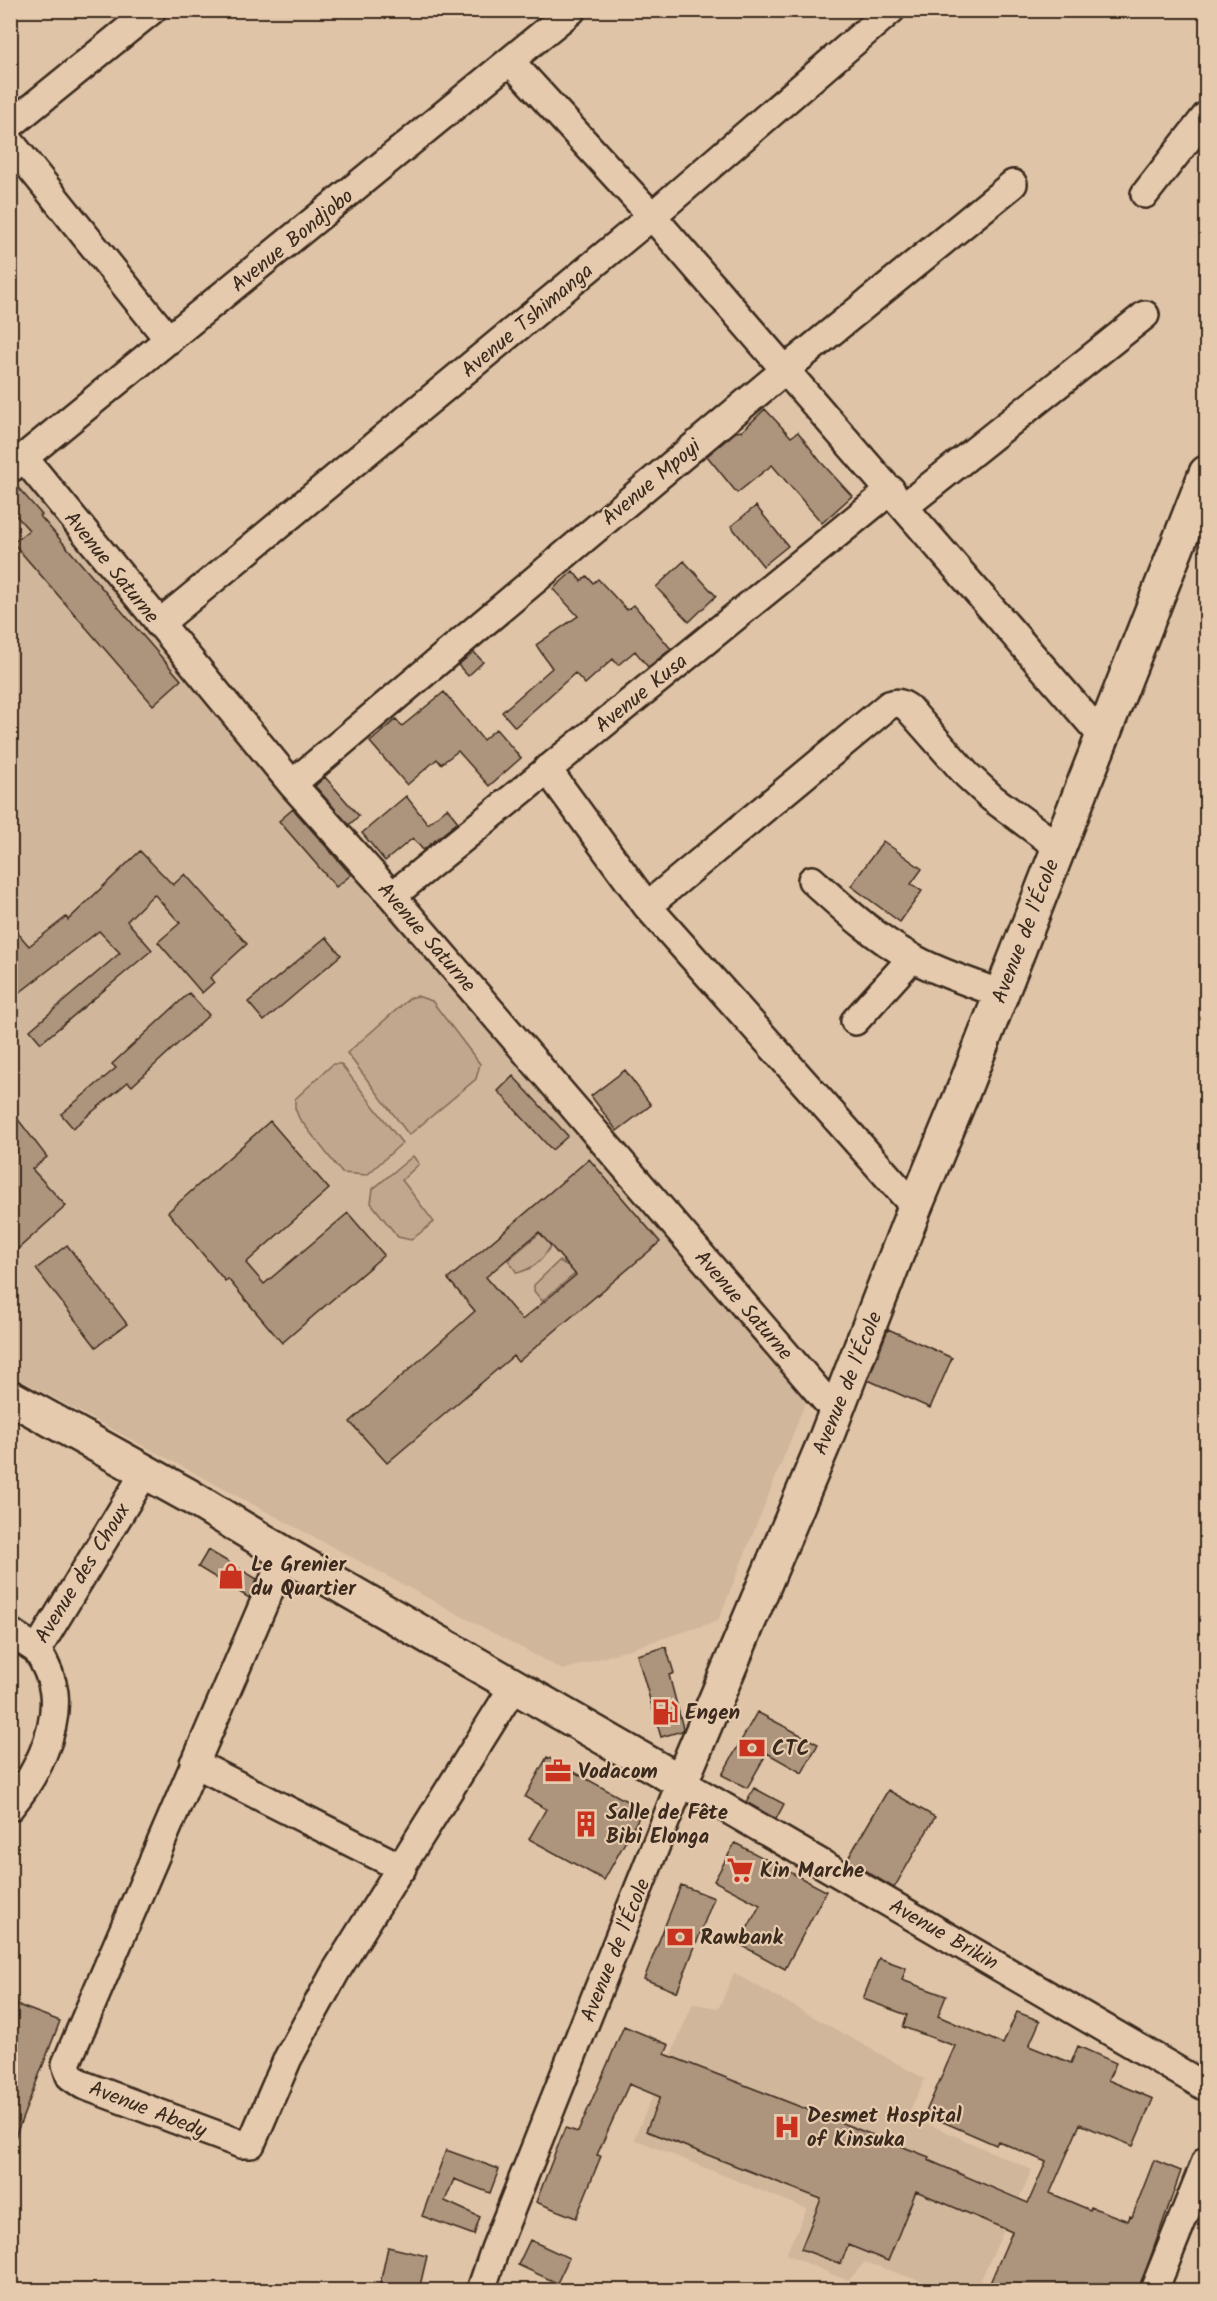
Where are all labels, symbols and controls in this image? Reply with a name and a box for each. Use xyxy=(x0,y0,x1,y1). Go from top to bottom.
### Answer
street label: Avenue Bondjobo xyxy=(224,181,362,301)
street label: Avenue Tshimanga xyxy=(454,256,601,387)
street label: Avenue Mpoyi xyxy=(595,431,710,535)
street label: Avenue Saturne xyxy=(55,504,167,632)
street label: Avenue Kusa xyxy=(588,646,696,742)
street label: Avenue de l'École xyxy=(984,854,1069,1009)
street label: Avenue Saturne xyxy=(368,875,484,1001)
street label: Avenue Saturne xyxy=(685,1243,801,1369)
street label: Avenue de l'École xyxy=(805,1306,892,1460)
street label: Avenue des Choux xyxy=(27,1496,140,1650)
place label: Le Grenier du Quartier xyxy=(251,1549,357,1606)
shop icon: Le Grenier du Quartier xyxy=(216,1561,246,1591)
fuel station icon: Engen xyxy=(650,1697,680,1727)
place label: Engen xyxy=(685,1697,740,1730)
bank icon: CTC xyxy=(737,1733,767,1763)
place label: CTC xyxy=(772,1733,809,1766)
office icon: Vodacom xyxy=(543,1756,573,1786)
place label: Vodacom xyxy=(578,1756,658,1789)
place label: Salle de Fête Bibi Elonga xyxy=(606,1797,728,1854)
building icon: Salle de Fête Bibi Elonga xyxy=(571,1809,601,1839)
supermarket icon: Kin Marche xyxy=(725,1855,755,1885)
place label: Kin Marche xyxy=(760,1855,864,1888)
street label: Avenue de l'École xyxy=(573,1873,660,2027)
street label: Avenue Brikin xyxy=(882,1891,1004,1980)
bank icon: Rawbank xyxy=(665,1922,695,1952)
place label: Rawbank xyxy=(700,1922,783,1955)
street label: Avenue Abedy xyxy=(84,2073,211,2148)
place label: Desmet Hospital of Kinsuka xyxy=(807,2100,962,2157)
hospital icon: Desmet Hospital of Kinsuka xyxy=(772,2112,802,2142)

